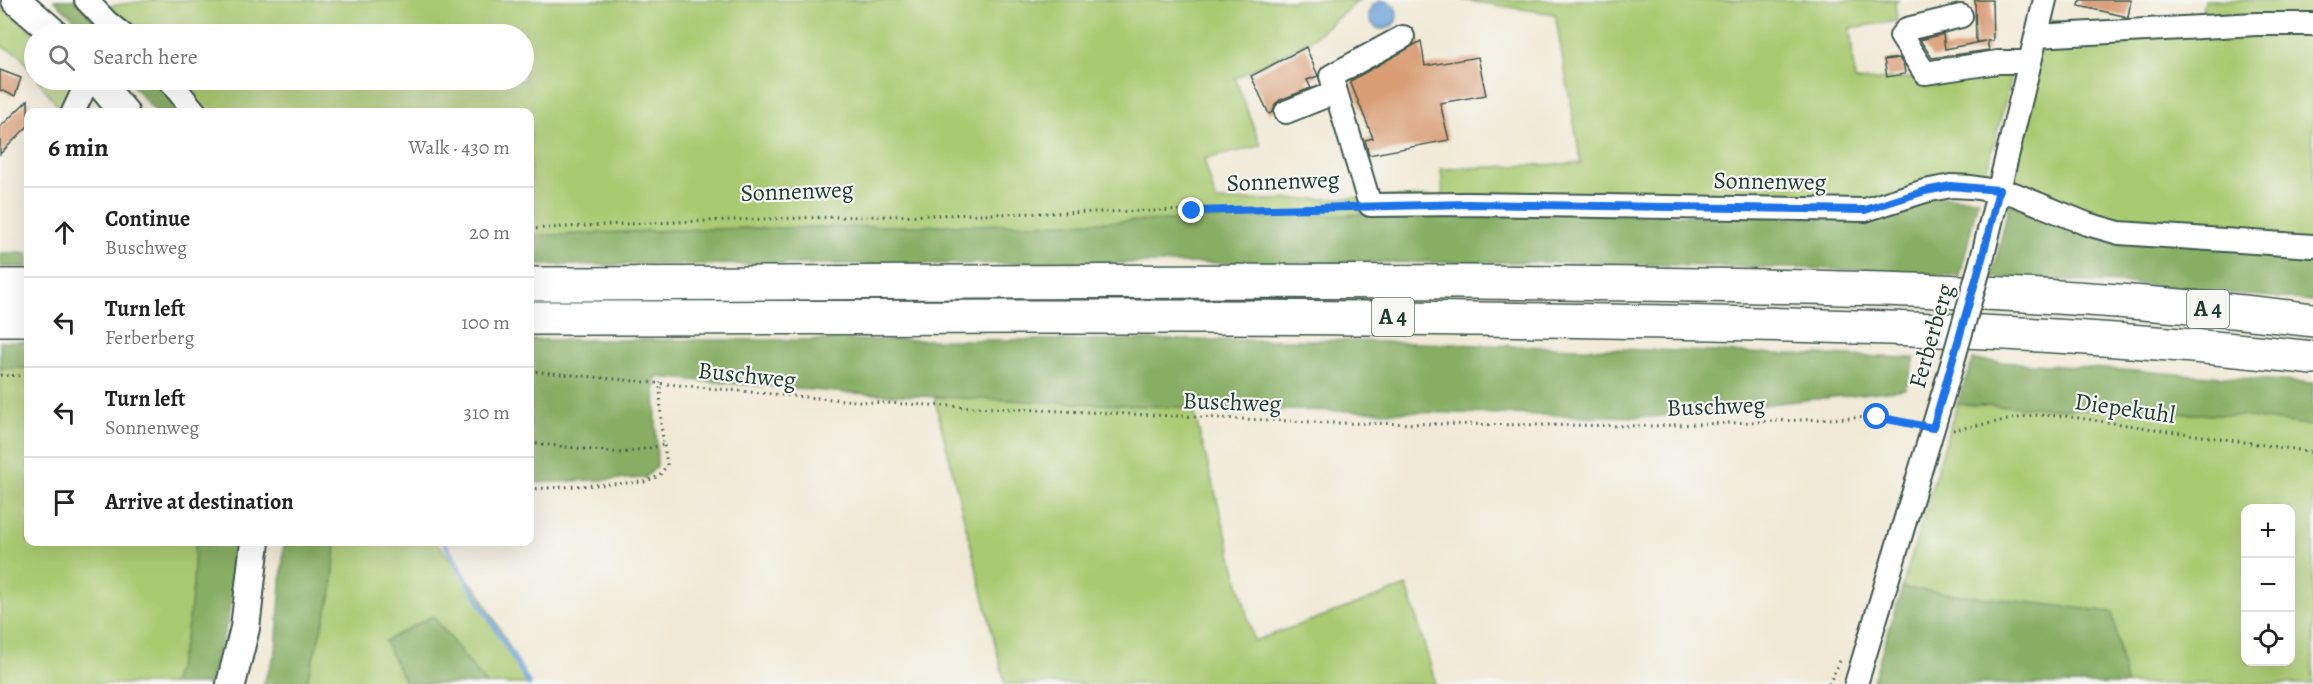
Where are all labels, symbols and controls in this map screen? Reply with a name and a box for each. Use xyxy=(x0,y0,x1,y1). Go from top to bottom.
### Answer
search box xyxy=(24,24,534,90)
icon: search xyxy=(45,41,78,74)
text: Search here xyxy=(93,42,198,72)
text: 6 min xyxy=(48,130,109,165)
text: Walk · 430 m xyxy=(408,134,510,161)
street label: Sonnenweg xyxy=(1226,163,1340,199)
street label: Sonnenweg xyxy=(1713,164,1827,198)
street label: Sonnenweg xyxy=(740,173,854,209)
route end xyxy=(1178,197,1204,223)
text: Continue xyxy=(105,204,190,234)
icon: ahead xyxy=(48,216,81,249)
text: 20 m xyxy=(469,219,510,246)
text: Buschweg xyxy=(105,234,187,261)
street label: Ferberberg xyxy=(1901,280,1961,392)
road number: A 4 xyxy=(2187,290,2229,328)
text: Turn left xyxy=(105,294,185,324)
road number: A 4 xyxy=(1372,298,1414,336)
icon: left xyxy=(48,306,81,339)
text: 100 m xyxy=(461,309,510,336)
text: Ferberberg xyxy=(105,324,195,351)
street label: Buschweg xyxy=(696,354,798,396)
text: Turn left xyxy=(105,384,185,414)
street label: Buschweg xyxy=(1182,384,1282,420)
street label: Diepekuhl xyxy=(2073,385,2178,431)
street label: Buschweg xyxy=(1666,388,1766,424)
icon: left xyxy=(48,396,81,429)
text: 310 m xyxy=(464,399,510,426)
route start xyxy=(1863,403,1889,429)
text: Sonnenweg xyxy=(105,414,199,441)
icon: arrive xyxy=(48,486,81,519)
text: Arrive at destination xyxy=(105,487,294,517)
map controls xyxy=(2241,504,2295,666)
button: + xyxy=(2241,504,2295,558)
button: − xyxy=(2241,558,2295,612)
button: locate xyxy=(2241,612,2295,666)

